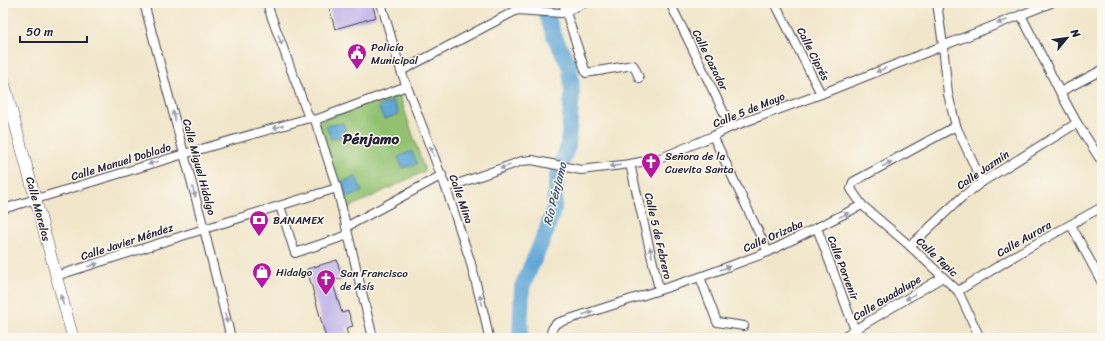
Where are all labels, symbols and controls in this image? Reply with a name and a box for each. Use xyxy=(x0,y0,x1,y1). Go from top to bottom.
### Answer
scale bar xyxy=(20,18,87,44)
north arrow xyxy=(1047,18,1087,58)
one-way arrow xyxy=(996,20,1008,26)
text: 50 m xyxy=(26,21,53,43)
street label: Calle Ciprés xyxy=(791,24,835,85)
text: N xyxy=(1065,25,1086,42)
street label: Calle Cazador xyxy=(687,26,734,95)
one-way arrow xyxy=(277,34,283,46)
place label: Policía Municipal xyxy=(371,38,419,70)
public building icon: Policía Municipal xyxy=(346,42,368,70)
one-way arrow xyxy=(876,67,887,73)
street label: Calle 5 de Mayo xyxy=(710,87,788,133)
one-way arrow xyxy=(171,110,177,122)
street label: Calle Miguel Hidalgo xyxy=(177,117,221,218)
one-way arrow xyxy=(271,124,283,130)
district label: Pénjamo xyxy=(343,126,400,152)
street label: Calle Manuel Doblado xyxy=(69,138,174,186)
one-way arrow xyxy=(429,145,435,157)
street label: Calle Jazmín xyxy=(953,145,1013,195)
place label: Señora de la Cuevita Santa xyxy=(665,147,734,179)
church icon: Señora de la Cuevita Santa xyxy=(640,151,662,179)
water label: Río Pénjamo xyxy=(537,159,574,228)
one-way arrow xyxy=(147,160,159,166)
one-way arrow xyxy=(881,160,893,167)
one-way arrow xyxy=(609,163,621,169)
one-way arrow xyxy=(499,164,511,170)
street label: Calle Mina xyxy=(444,172,478,227)
street label: Calle Morelos xyxy=(20,175,56,244)
one-way arrow xyxy=(191,186,197,198)
street label: Calle 5 de Febrero xyxy=(639,191,677,282)
bank icon: BANAMEX xyxy=(248,209,270,237)
place label: BANAMEX xyxy=(273,211,324,230)
one-way arrow xyxy=(838,212,849,218)
street label: Calle Orizaba xyxy=(740,214,807,258)
street label: Calle Aurora xyxy=(993,215,1055,262)
street label: Calle Javier Méndez xyxy=(78,218,176,266)
street label: Calle Tepic xyxy=(912,232,963,282)
street label: Calle Porvenir xyxy=(822,233,864,304)
one-way arrow xyxy=(647,245,653,258)
one-way arrow xyxy=(87,261,99,267)
shop icon: Hidalgo xyxy=(251,261,273,289)
place label: Hidalgo xyxy=(276,263,313,282)
place label: San Francisco de Asís xyxy=(340,264,408,296)
one-way arrow xyxy=(720,264,732,270)
church icon: San Francisco de Asís xyxy=(315,268,337,296)
street label: Calle Guadalupe xyxy=(849,270,925,326)
one-way arrow xyxy=(904,293,916,300)
one-way arrow xyxy=(59,294,65,306)
one-way arrow xyxy=(477,294,483,306)
one-way arrow xyxy=(583,310,595,316)
one-way arrow xyxy=(223,312,229,324)

